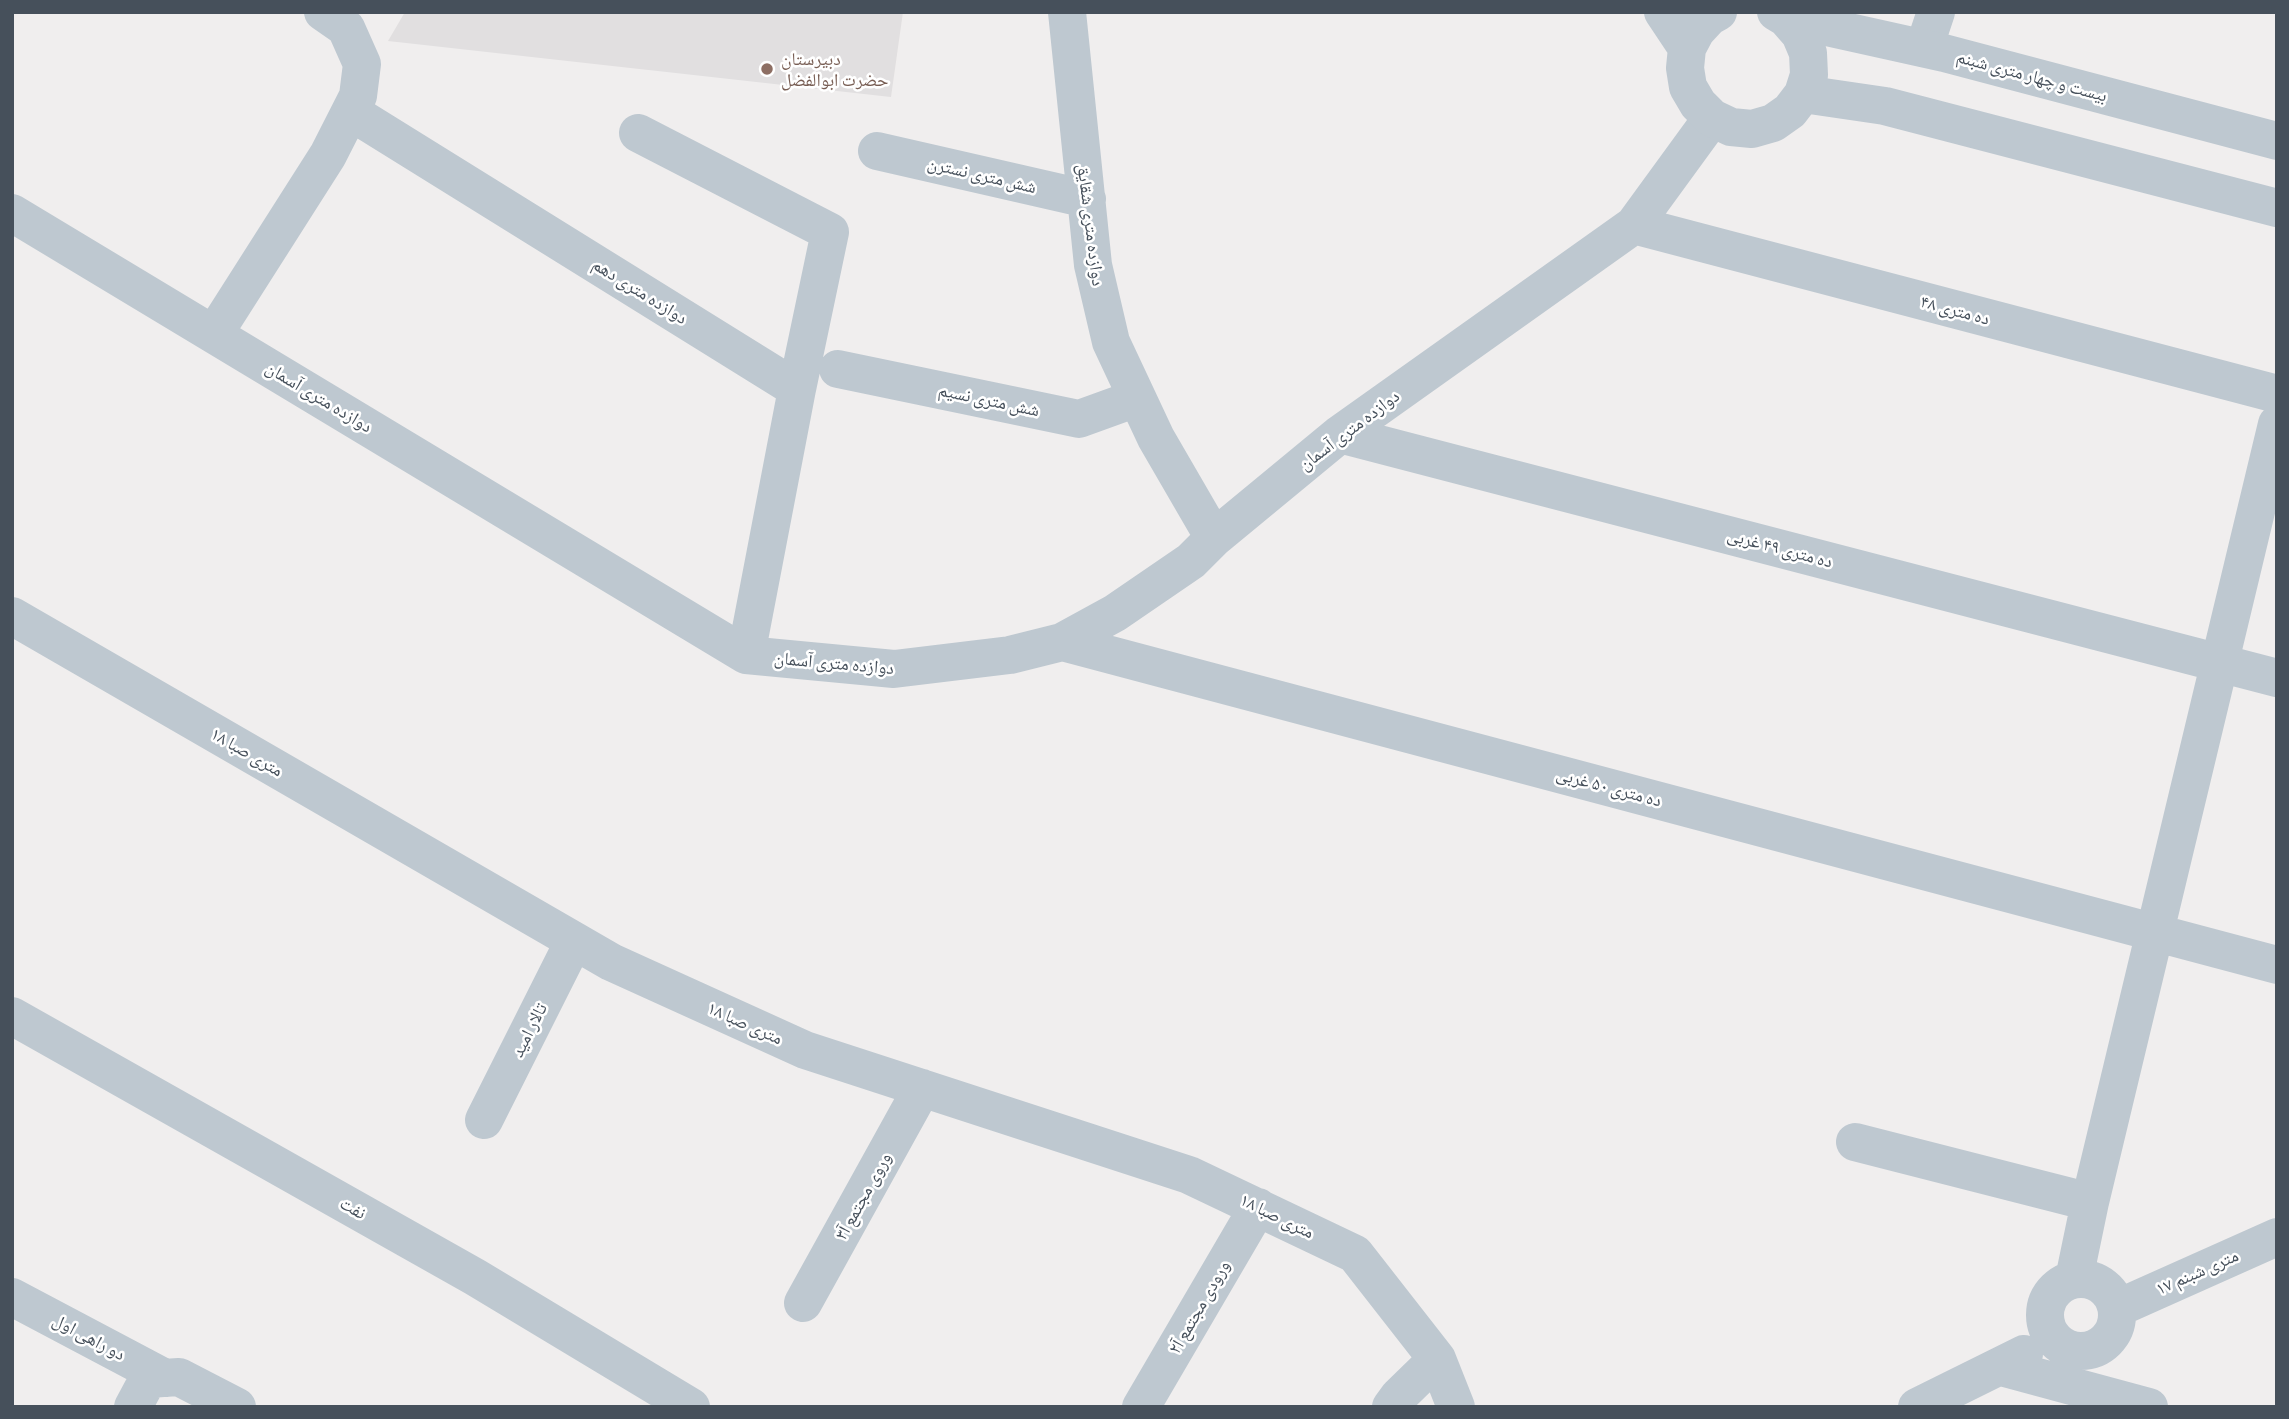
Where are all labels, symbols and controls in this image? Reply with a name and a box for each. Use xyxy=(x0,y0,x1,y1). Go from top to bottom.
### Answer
street label: بیست و چهار متری شبنم xyxy=(1954,46,2110,106)
place label: دبیرستان حضرت ابوالفضل xyxy=(781,48,888,90)
marker: دبیرستان حضرت ابوالفضل xyxy=(759,61,775,77)
street label: شش متری نسترن xyxy=(925,152,1039,198)
street label: دوازده متری شقایق xyxy=(1073,163,1109,287)
street label: دوازده متری دهم xyxy=(588,253,692,329)
street label: ده متری ۴۸ xyxy=(1918,290,1992,330)
street label: دوازده متری آسمان xyxy=(262,357,376,437)
street label: شش متری نسیم xyxy=(936,379,1042,421)
street label: دوازده متری آسمان xyxy=(1294,385,1404,475)
street label: ده متری ۴۹ غربی xyxy=(1725,524,1835,572)
street label: دوازده متری آسمان xyxy=(773,647,895,679)
street label: متری صبا ۱۸ xyxy=(207,723,287,781)
street label: ده متری ۵۰ غربی xyxy=(1554,763,1664,811)
street label: متری صبا ۱۸ xyxy=(704,997,786,1049)
street label: تالار امید xyxy=(506,999,552,1061)
street label: وروی مجتمع آ۳ xyxy=(830,1148,896,1244)
street label: متری صبا ۱۸ xyxy=(1236,1189,1318,1243)
street label: نفت xyxy=(336,1192,370,1224)
street label: ۱۷ متری شبنم xyxy=(2152,1244,2242,1300)
street label: ورودی مجتمع آ۲ xyxy=(1164,1256,1234,1358)
street label: دو راهی اول xyxy=(49,1309,129,1365)

